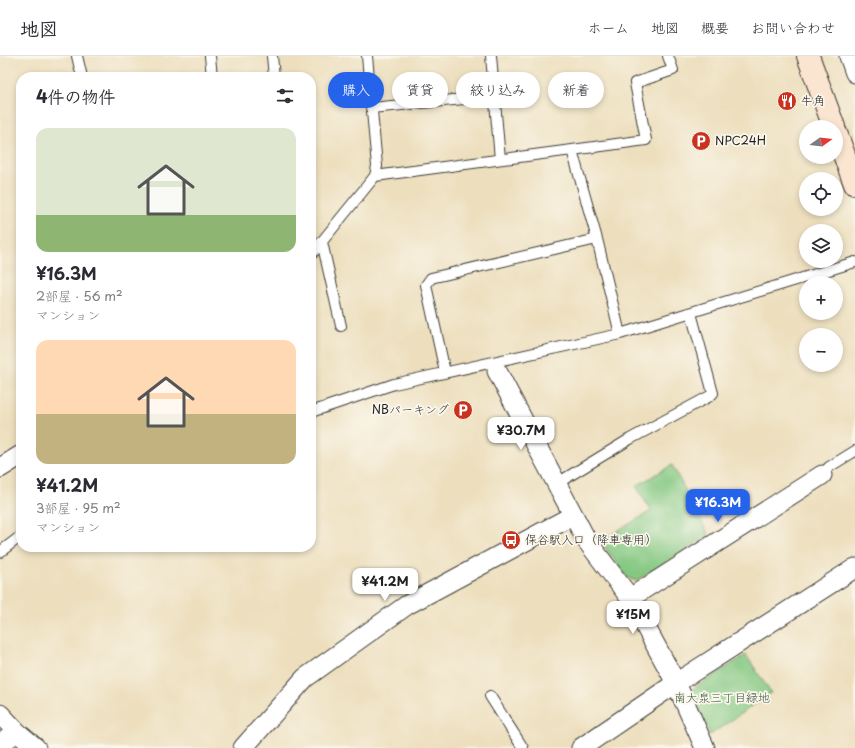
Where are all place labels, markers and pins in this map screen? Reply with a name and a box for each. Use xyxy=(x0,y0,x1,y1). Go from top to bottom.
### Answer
restaurant icon: 牛角 xyxy=(776,90,798,112)
place label: 牛角 xyxy=(801,91,825,109)
parking icon: NPC24H xyxy=(690,130,712,152)
place label: NPC24H xyxy=(715,131,766,149)
parking icon: NBパーキング xyxy=(452,399,474,421)
place label: NBパーキング xyxy=(372,400,449,418)
pin: ¥30.7M xyxy=(488,417,554,451)
pin: ¥16.3M xyxy=(685,489,751,523)
bus stop icon: 保谷駅入口（降車専用） xyxy=(500,529,522,551)
place label: 保谷駅入口（降車専用） xyxy=(525,530,657,548)
pin: ¥41.2M xyxy=(352,568,418,602)
pin: ¥15M xyxy=(609,601,657,635)

